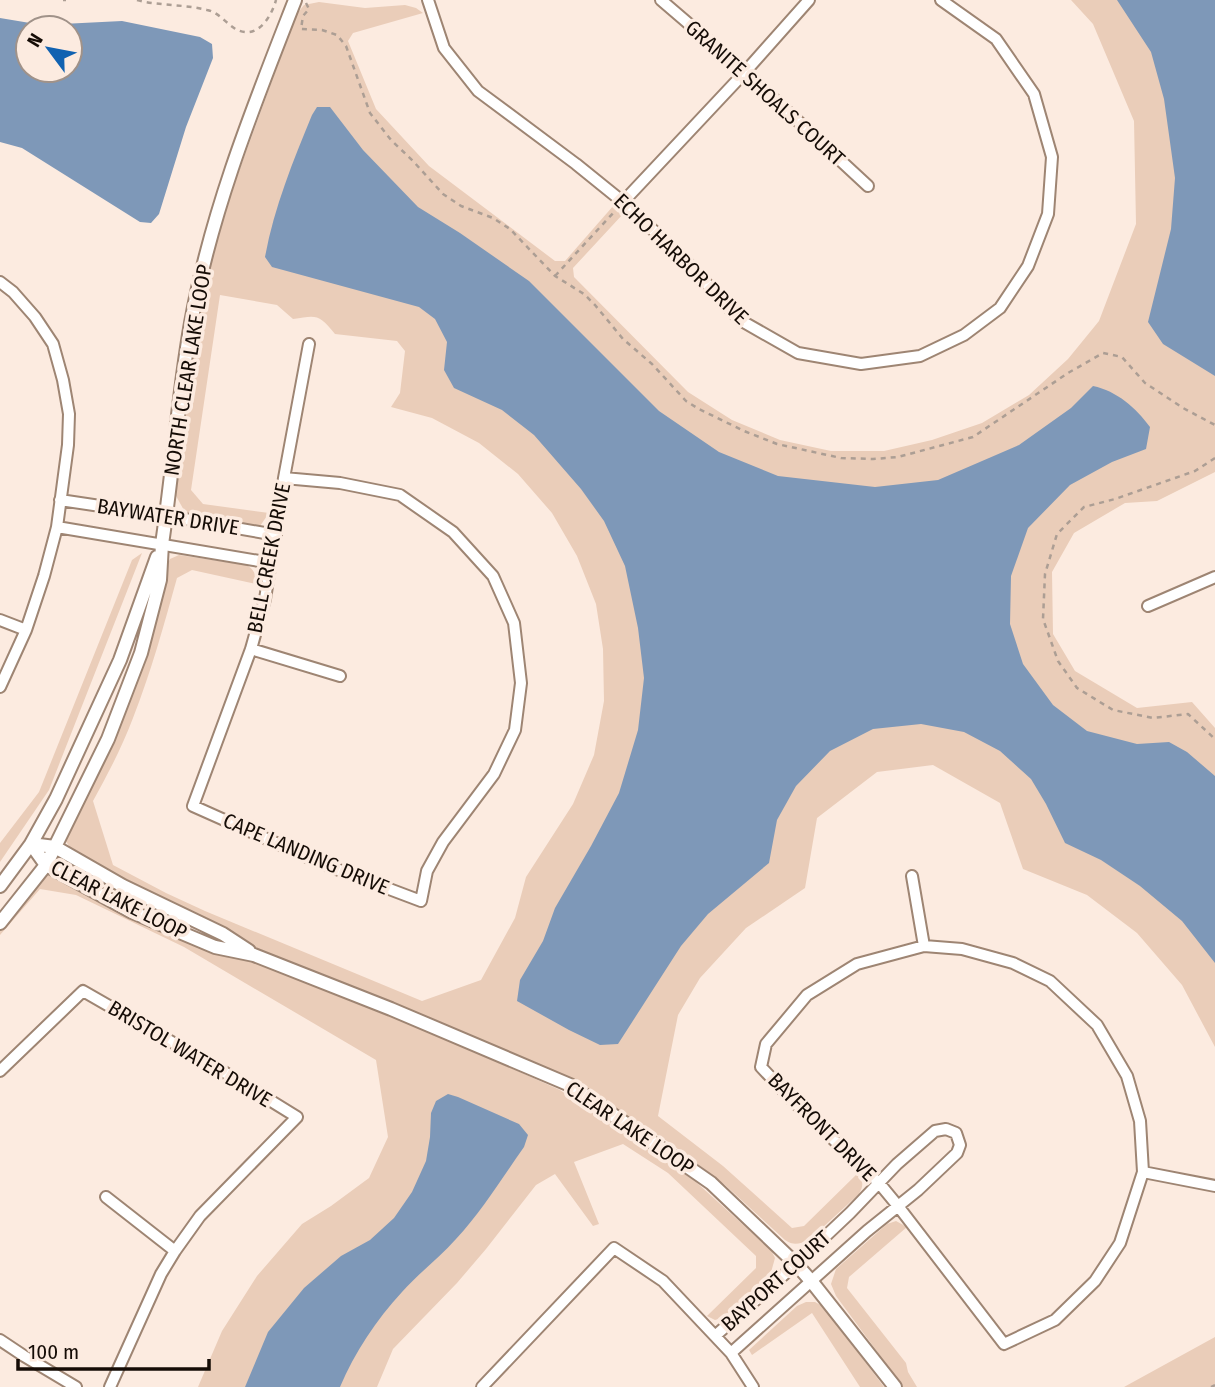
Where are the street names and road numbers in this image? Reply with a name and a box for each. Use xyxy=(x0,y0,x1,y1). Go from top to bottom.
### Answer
street label: GRANITE SHOALS COURT xyxy=(680,15,850,172)
street label: ECHO HARBOR DRIVE xyxy=(608,188,754,330)
street label: NORTH CLEAR LAKE LOOP xyxy=(158,262,218,478)
street label: BELL CREEK DRIVE xyxy=(242,481,296,635)
street label: BAYWATER DRIVE xyxy=(95,493,241,541)
street label: CAPE LANDING DRIVE xyxy=(219,807,393,901)
street label: CLEAR LAKE LOOP xyxy=(47,855,191,945)
street label: BRISTOL WATER DRIVE xyxy=(104,995,277,1113)
street label: BAYFRONT DRIVE xyxy=(762,1067,882,1187)
street label: CLEAR LAKE LOOP xyxy=(561,1076,699,1181)
street label: BAYPORT COURT xyxy=(716,1225,836,1337)

